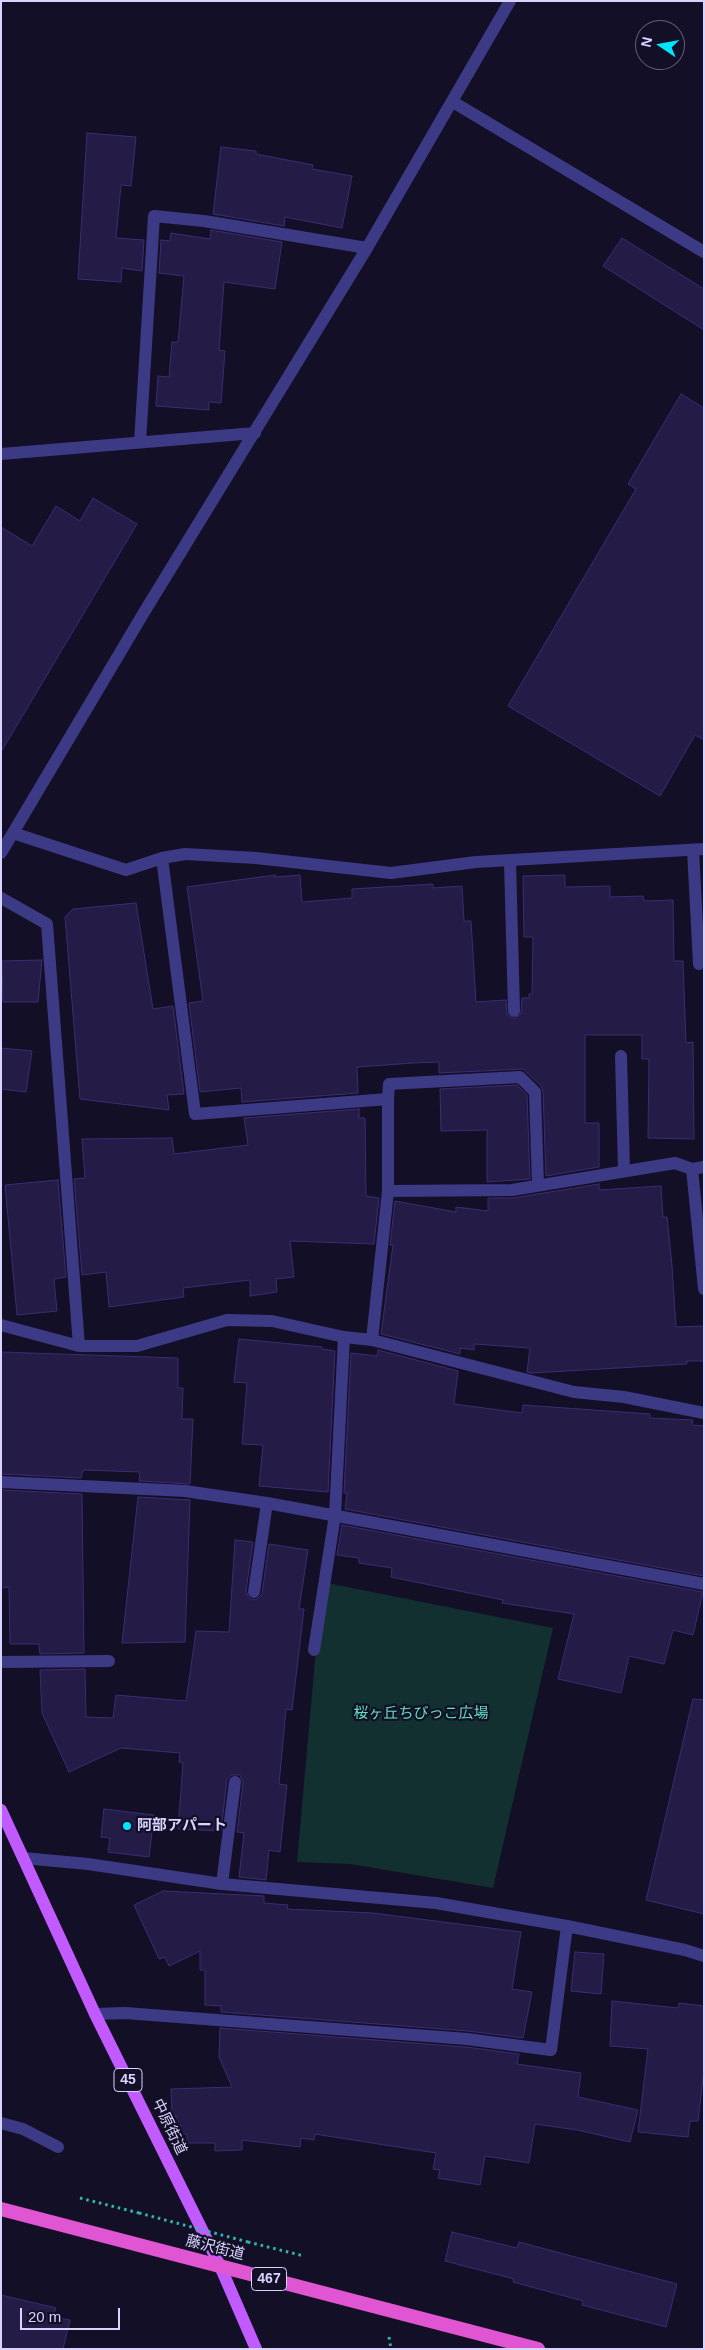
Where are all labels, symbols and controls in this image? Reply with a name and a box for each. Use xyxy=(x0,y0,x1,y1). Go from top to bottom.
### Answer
north arrow xyxy=(635,20,685,70)
text: N xyxy=(637,35,655,49)
park label: 桜ヶ丘ちびっこ広場 xyxy=(354,1705,488,1723)
place label: 阿部アパート xyxy=(137,1817,227,1835)
marker: 阿部アパート xyxy=(121,1820,133,1832)
road number: 45 xyxy=(114,2068,142,2092)
street label: 中原街道 xyxy=(148,2096,190,2158)
street label: 藤沢街道 xyxy=(184,2232,246,2264)
road number: 467 xyxy=(252,2268,286,2290)
scale bar xyxy=(22,2298,122,2330)
text: 20 m xyxy=(28,2308,61,2325)

